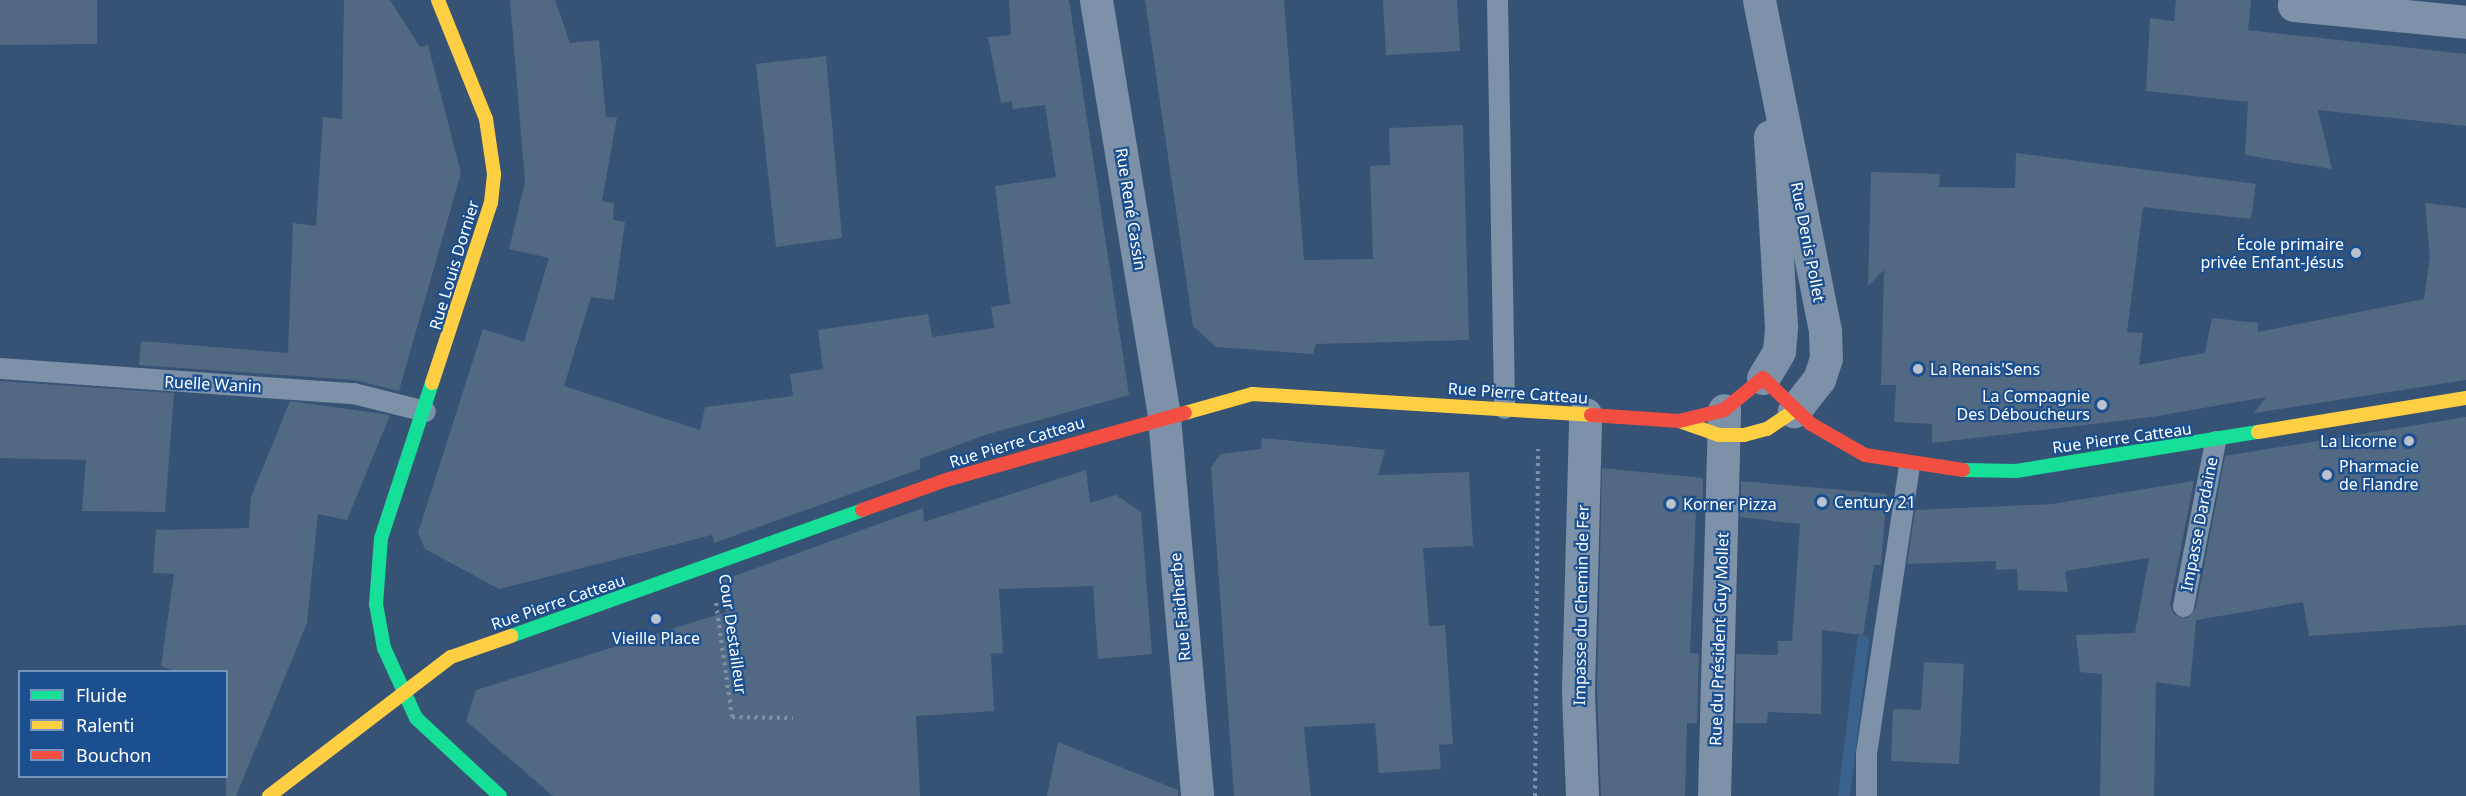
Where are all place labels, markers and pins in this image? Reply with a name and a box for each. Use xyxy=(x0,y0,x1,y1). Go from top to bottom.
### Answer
place label: École primaire privée Enfant-Jésus xyxy=(2200,234,2344,272)
marker: École primaire privée Enfant-Jésus xyxy=(2349,246,2363,260)
place label: La Renais'Sens xyxy=(1930,359,2040,379)
marker: La Renais'Sens xyxy=(1911,362,1925,376)
place label: La Compagnie Des Déboucheurs xyxy=(1957,386,2090,424)
marker: La Compagnie Des Déboucheurs xyxy=(2095,398,2109,412)
place label: La Licorne xyxy=(2320,431,2397,451)
marker: La Licorne xyxy=(2402,434,2416,448)
place label: Pharmacie de Flandre xyxy=(2339,456,2419,494)
marker: Pharmacie de Flandre xyxy=(2320,468,2334,482)
place label: Century 21 xyxy=(1834,492,1916,512)
place label: Korner Pizza xyxy=(1683,494,1777,514)
marker: Century 21 xyxy=(1815,495,1829,509)
marker: Korner Pizza xyxy=(1664,497,1678,511)
marker: Vieille Place xyxy=(649,612,663,626)
place label: Vieille Place xyxy=(612,628,700,648)

